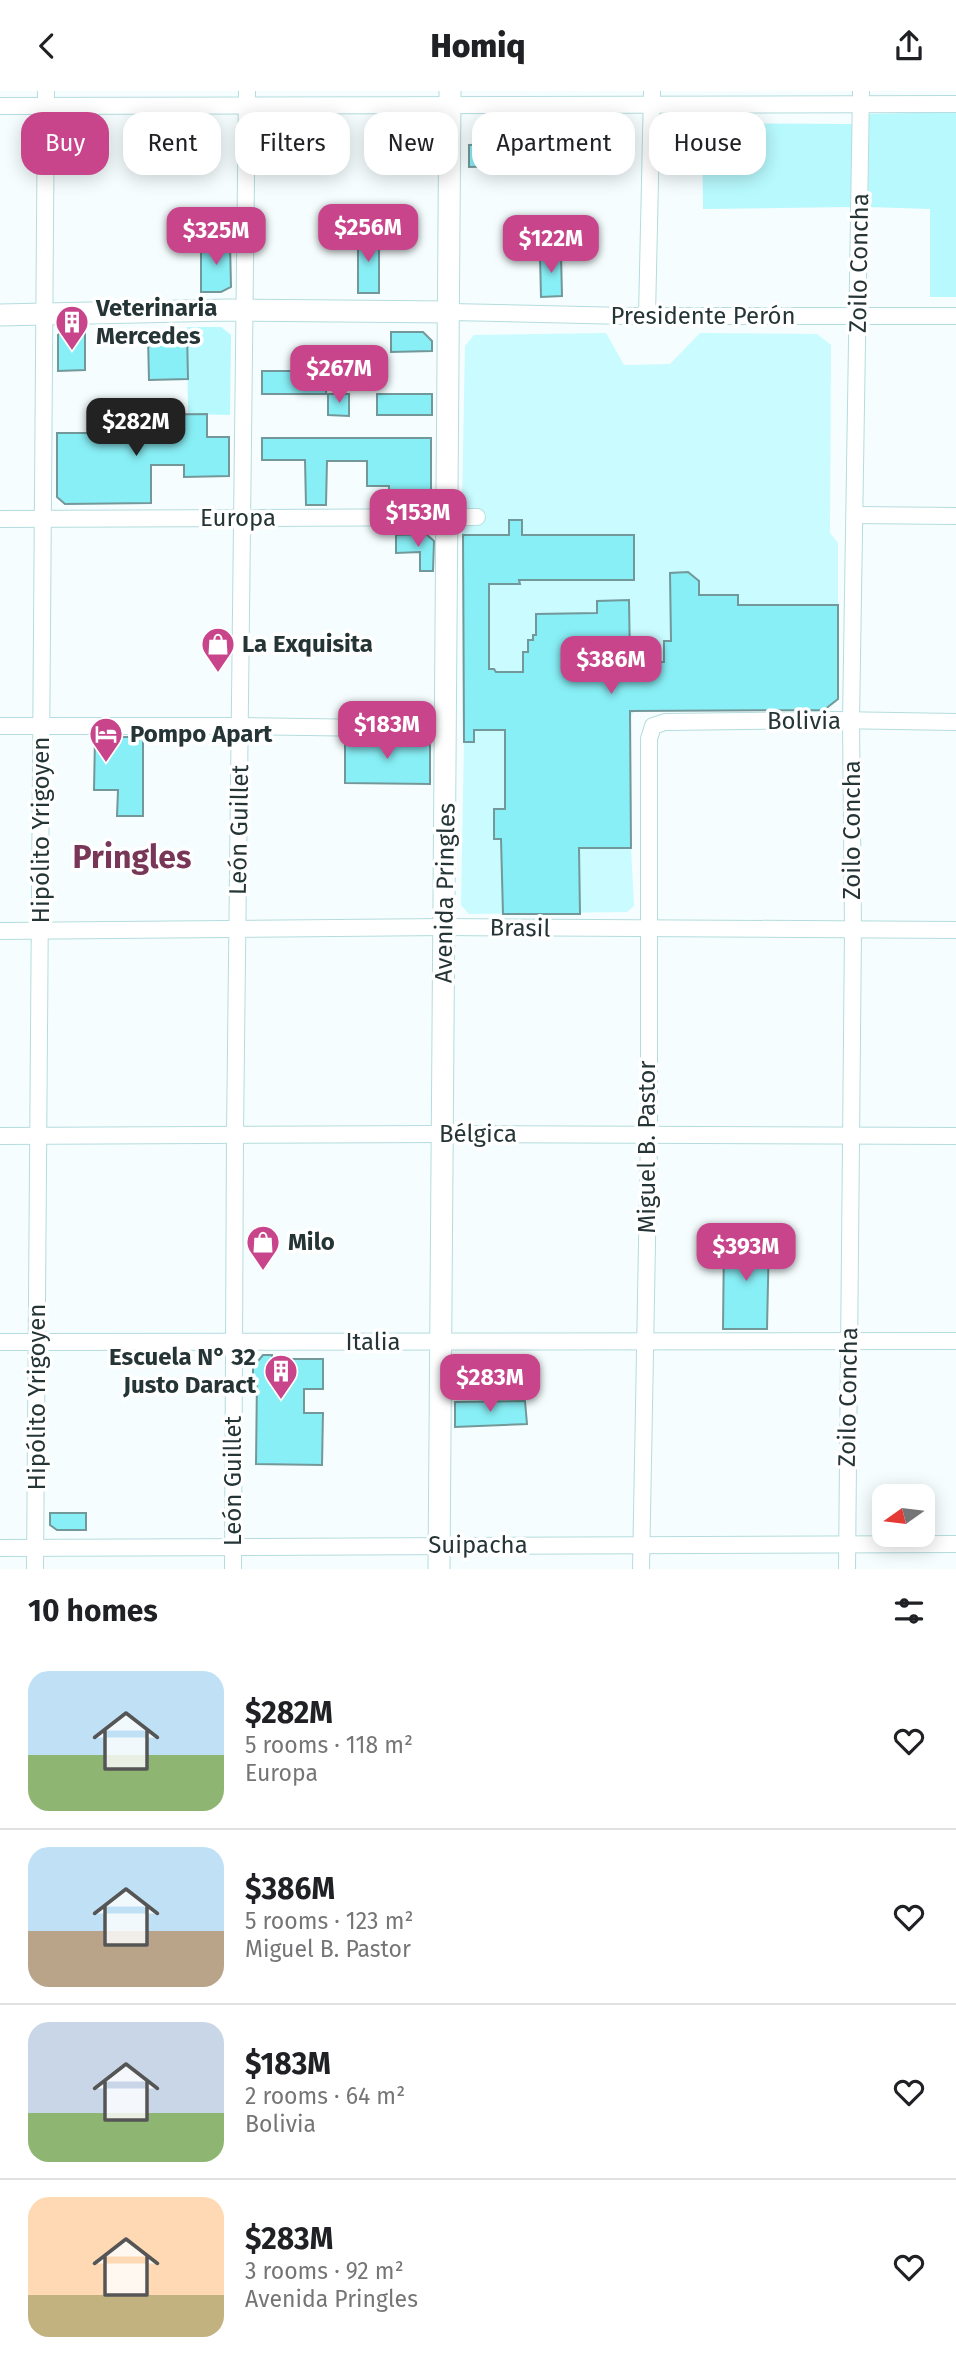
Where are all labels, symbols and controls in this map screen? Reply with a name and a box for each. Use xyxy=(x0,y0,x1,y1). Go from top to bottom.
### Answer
icon: back xyxy=(28,27,66,65)
text: Homiq xyxy=(431,27,525,65)
icon: share xyxy=(890,27,928,65)
chip: Buy xyxy=(21,112,109,175)
chip: Rent xyxy=(123,112,221,175)
chip: Filters xyxy=(235,112,350,175)
chip: New xyxy=(364,112,458,175)
chip: Apartment xyxy=(472,112,635,175)
chip: House xyxy=(649,112,766,175)
street label: Zoilo Concha xyxy=(844,193,874,333)
pin: $256M xyxy=(319,205,417,264)
pin: $325M xyxy=(167,207,265,267)
text: $256M xyxy=(334,213,402,241)
pin: $122M xyxy=(502,215,600,275)
text: $325M xyxy=(183,216,249,244)
text: $122M xyxy=(519,224,583,252)
place label: Veterinaria Mercedes xyxy=(95,294,217,350)
street label: Presidente Perón xyxy=(610,302,796,330)
building icon: Veterinaria Mercedes xyxy=(53,303,91,352)
pin: $267M xyxy=(290,345,388,405)
text: $267M xyxy=(306,354,372,382)
pin: $282M xyxy=(87,399,185,458)
text: $282M xyxy=(102,407,170,435)
pin: $153M xyxy=(369,489,467,549)
text: $153M xyxy=(386,498,450,526)
street label: Europa xyxy=(200,504,276,532)
shop icon: La Exquisita xyxy=(199,625,237,674)
place label: La Exquisita xyxy=(242,630,373,658)
pin: $386M xyxy=(562,637,660,696)
text: $386M xyxy=(576,645,646,673)
pin: $183M xyxy=(338,701,436,761)
street label: Bolivia xyxy=(767,707,841,735)
text: $183M xyxy=(354,710,420,738)
hotel icon: Pompo Apart xyxy=(87,715,125,764)
place label: Pompo Apart xyxy=(130,720,273,748)
street label: Hipólito Yrigoyen xyxy=(27,737,55,923)
street label: Zoilo Concha xyxy=(838,760,866,900)
street label: León Guillet xyxy=(224,764,254,895)
street label: Avenida Pringles xyxy=(429,803,461,983)
district label: Pringles xyxy=(73,838,191,876)
street label: Brasil xyxy=(489,913,551,943)
street label: Miguel B. Pastor xyxy=(633,1060,661,1234)
street label: Bélgica xyxy=(439,1120,517,1148)
shop icon: Milo xyxy=(244,1223,282,1272)
pin: $393M xyxy=(697,1223,795,1283)
place label: Milo xyxy=(288,1228,335,1256)
text: $393M xyxy=(713,1232,779,1260)
street label: Hipólito Yrigoyen xyxy=(23,1304,51,1490)
street label: Zoilo Concha xyxy=(833,1327,863,1467)
street label: Italia xyxy=(345,1328,401,1356)
place label: Escuela N° 32 Justo Daract xyxy=(109,1343,257,1399)
building icon: Escuela N° 32 Justo Daract xyxy=(262,1352,300,1401)
pin: $283M xyxy=(441,1355,539,1414)
text: $283M xyxy=(456,1363,524,1391)
street label: León Guillet xyxy=(219,1415,247,1546)
north arrow xyxy=(872,1484,934,1547)
map controls xyxy=(872,1484,935,1547)
street label: Suipacha xyxy=(428,1531,528,1559)
icon: filters xyxy=(890,1592,928,1630)
text: 10 homes xyxy=(28,1593,158,1629)
text: $282M xyxy=(245,1695,333,1731)
icon: home xyxy=(84,1699,168,1783)
icon: heart xyxy=(890,1722,928,1760)
text: 5 rooms · 118 m² xyxy=(245,1731,413,1759)
text: Europa xyxy=(245,1759,318,1787)
text: $386M xyxy=(245,1871,335,1907)
icon: home xyxy=(84,1875,168,1959)
icon: heart xyxy=(890,1898,928,1936)
text: 5 rooms · 123 m² xyxy=(245,1907,413,1935)
text: Miguel B. Pastor xyxy=(245,1935,411,1963)
text: $183M xyxy=(245,2046,331,2082)
icon: home xyxy=(84,2050,168,2134)
icon: heart xyxy=(890,2073,928,2111)
text: 2 rooms · 64 m² xyxy=(245,2082,405,2110)
text: Bolivia xyxy=(245,2110,316,2138)
text: $283M xyxy=(245,2221,333,2257)
icon: home xyxy=(84,2225,168,2309)
icon: heart xyxy=(890,2248,928,2286)
text: 3 rooms · 92 m² xyxy=(245,2257,404,2285)
text: Avenida Pringles xyxy=(245,2285,418,2313)

